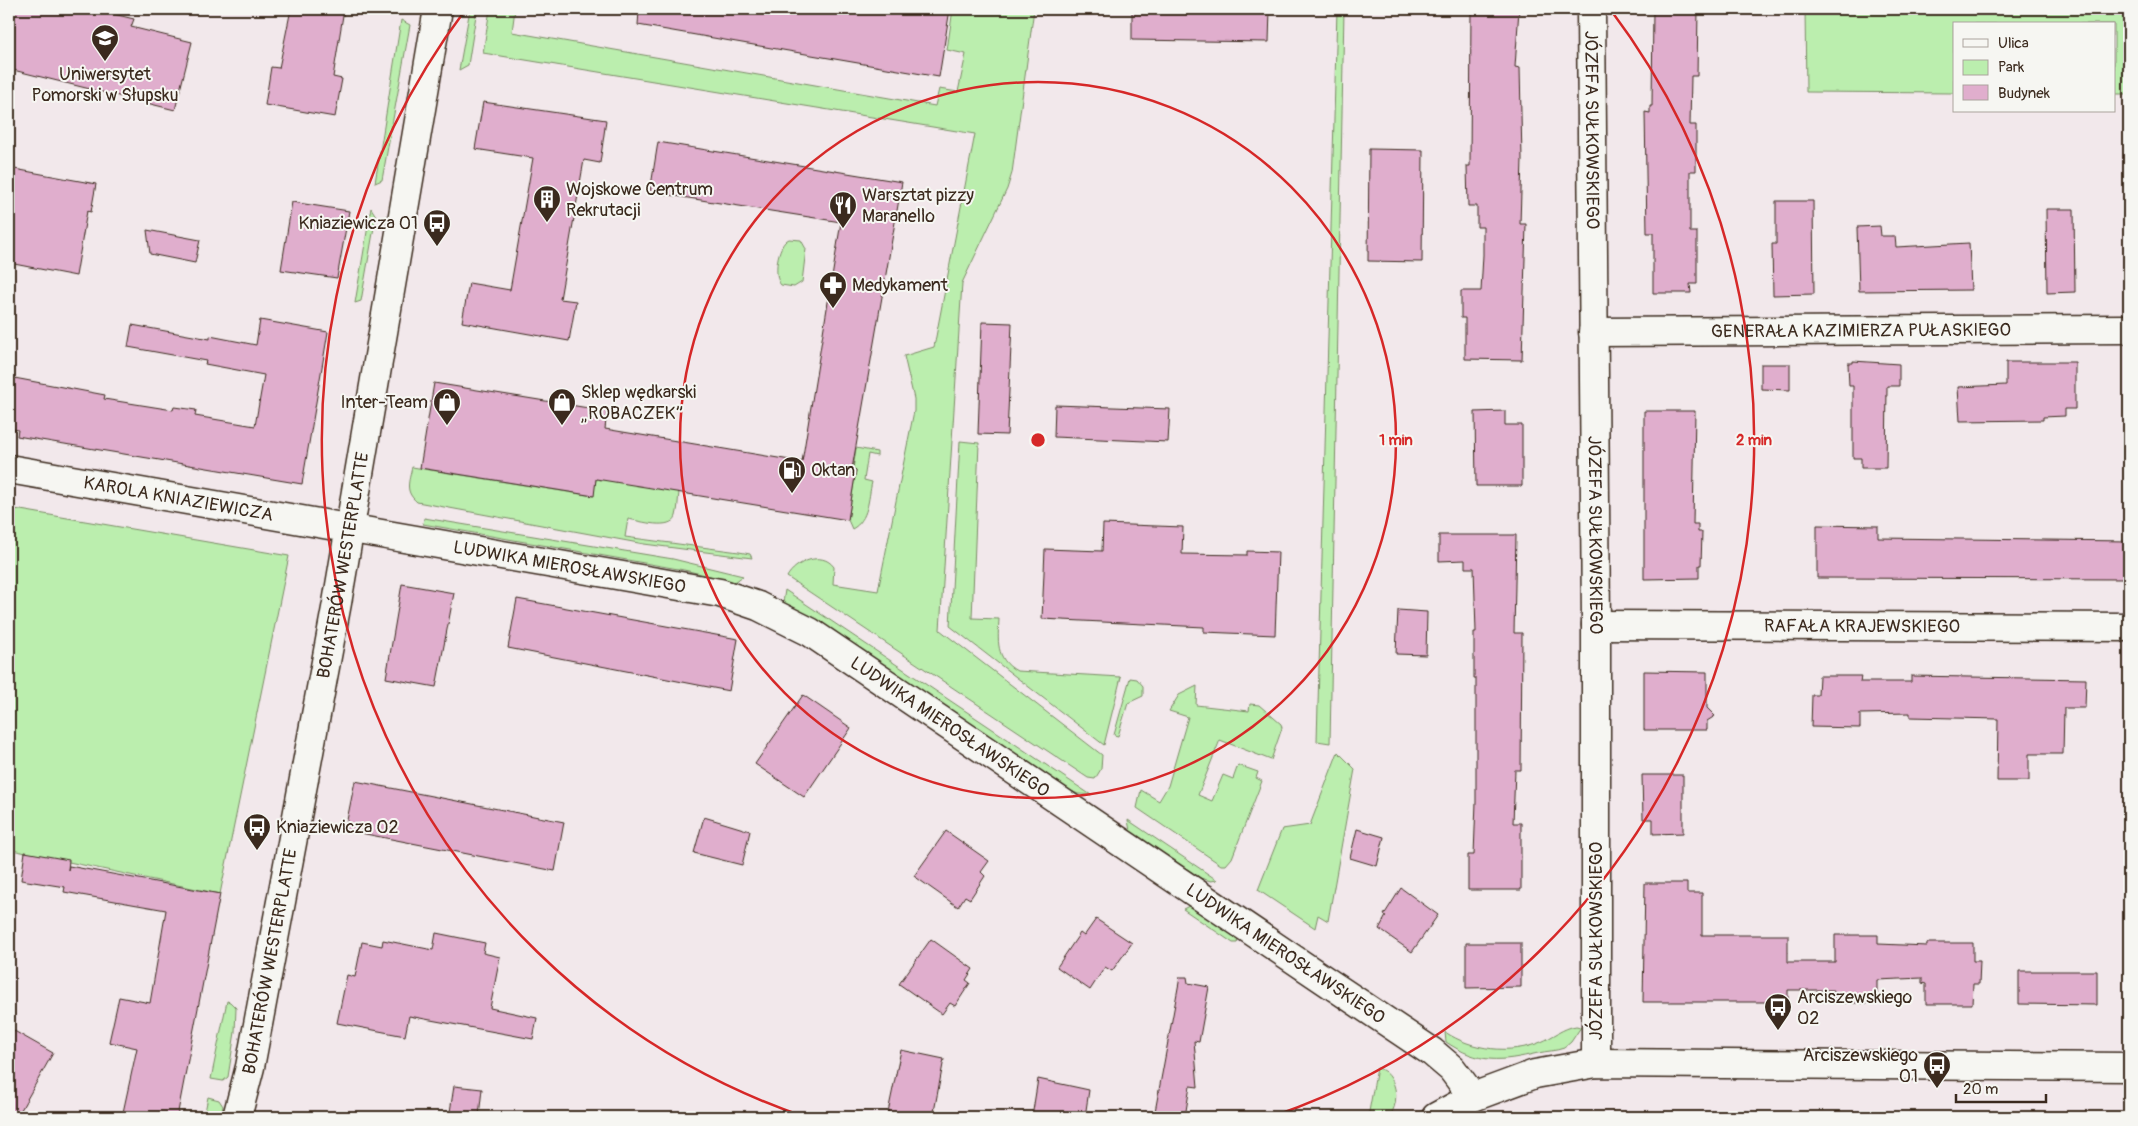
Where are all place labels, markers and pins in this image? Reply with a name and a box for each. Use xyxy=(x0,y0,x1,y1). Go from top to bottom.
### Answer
school or university icon: Uniwersytet Pomorski w Słupsku xyxy=(90,23,120,62)
place label: Uniwersytet Pomorski w Słupsku xyxy=(32,63,178,107)
place label: Wojskowe Centrum Rekrutacji xyxy=(566,178,713,222)
building icon: Wojskowe Centrum Rekrutacji xyxy=(532,184,562,223)
place label: Warsztat pizzy Maranello xyxy=(862,184,974,228)
restaurant icon: Warsztat pizzy Maranello xyxy=(828,190,858,229)
bus stop icon: Kniaziewicza 01 xyxy=(422,208,452,247)
place label: Kniaziewicza 01 xyxy=(298,212,418,235)
pharmacy icon: Medykament xyxy=(818,270,848,309)
place label: Medykament xyxy=(852,274,949,297)
place label: Sklep wędkarski „ROBACZEK” xyxy=(581,381,696,425)
shop icon: Inter-Team xyxy=(432,387,462,426)
shop icon: Sklep wędkarski „ROBACZEK” xyxy=(547,387,577,426)
place label: Inter-Team xyxy=(341,391,428,414)
centre of rings xyxy=(1029,431,1047,449)
fuel station icon: Oktan xyxy=(777,455,807,494)
place label: Oktan xyxy=(811,459,855,482)
bus stop icon: Kniaziewicza 02 xyxy=(242,812,272,851)
place label: Kniaziewicza 02 xyxy=(276,816,399,839)
place label: Arciszewskiego 02 xyxy=(1797,986,1913,1030)
bus stop icon: Arciszewskiego 02 xyxy=(1763,992,1793,1031)
place label: Arciszewskiego 01 xyxy=(1803,1044,1918,1088)
bus stop icon: Arciszewskiego 01 xyxy=(1922,1050,1952,1089)

